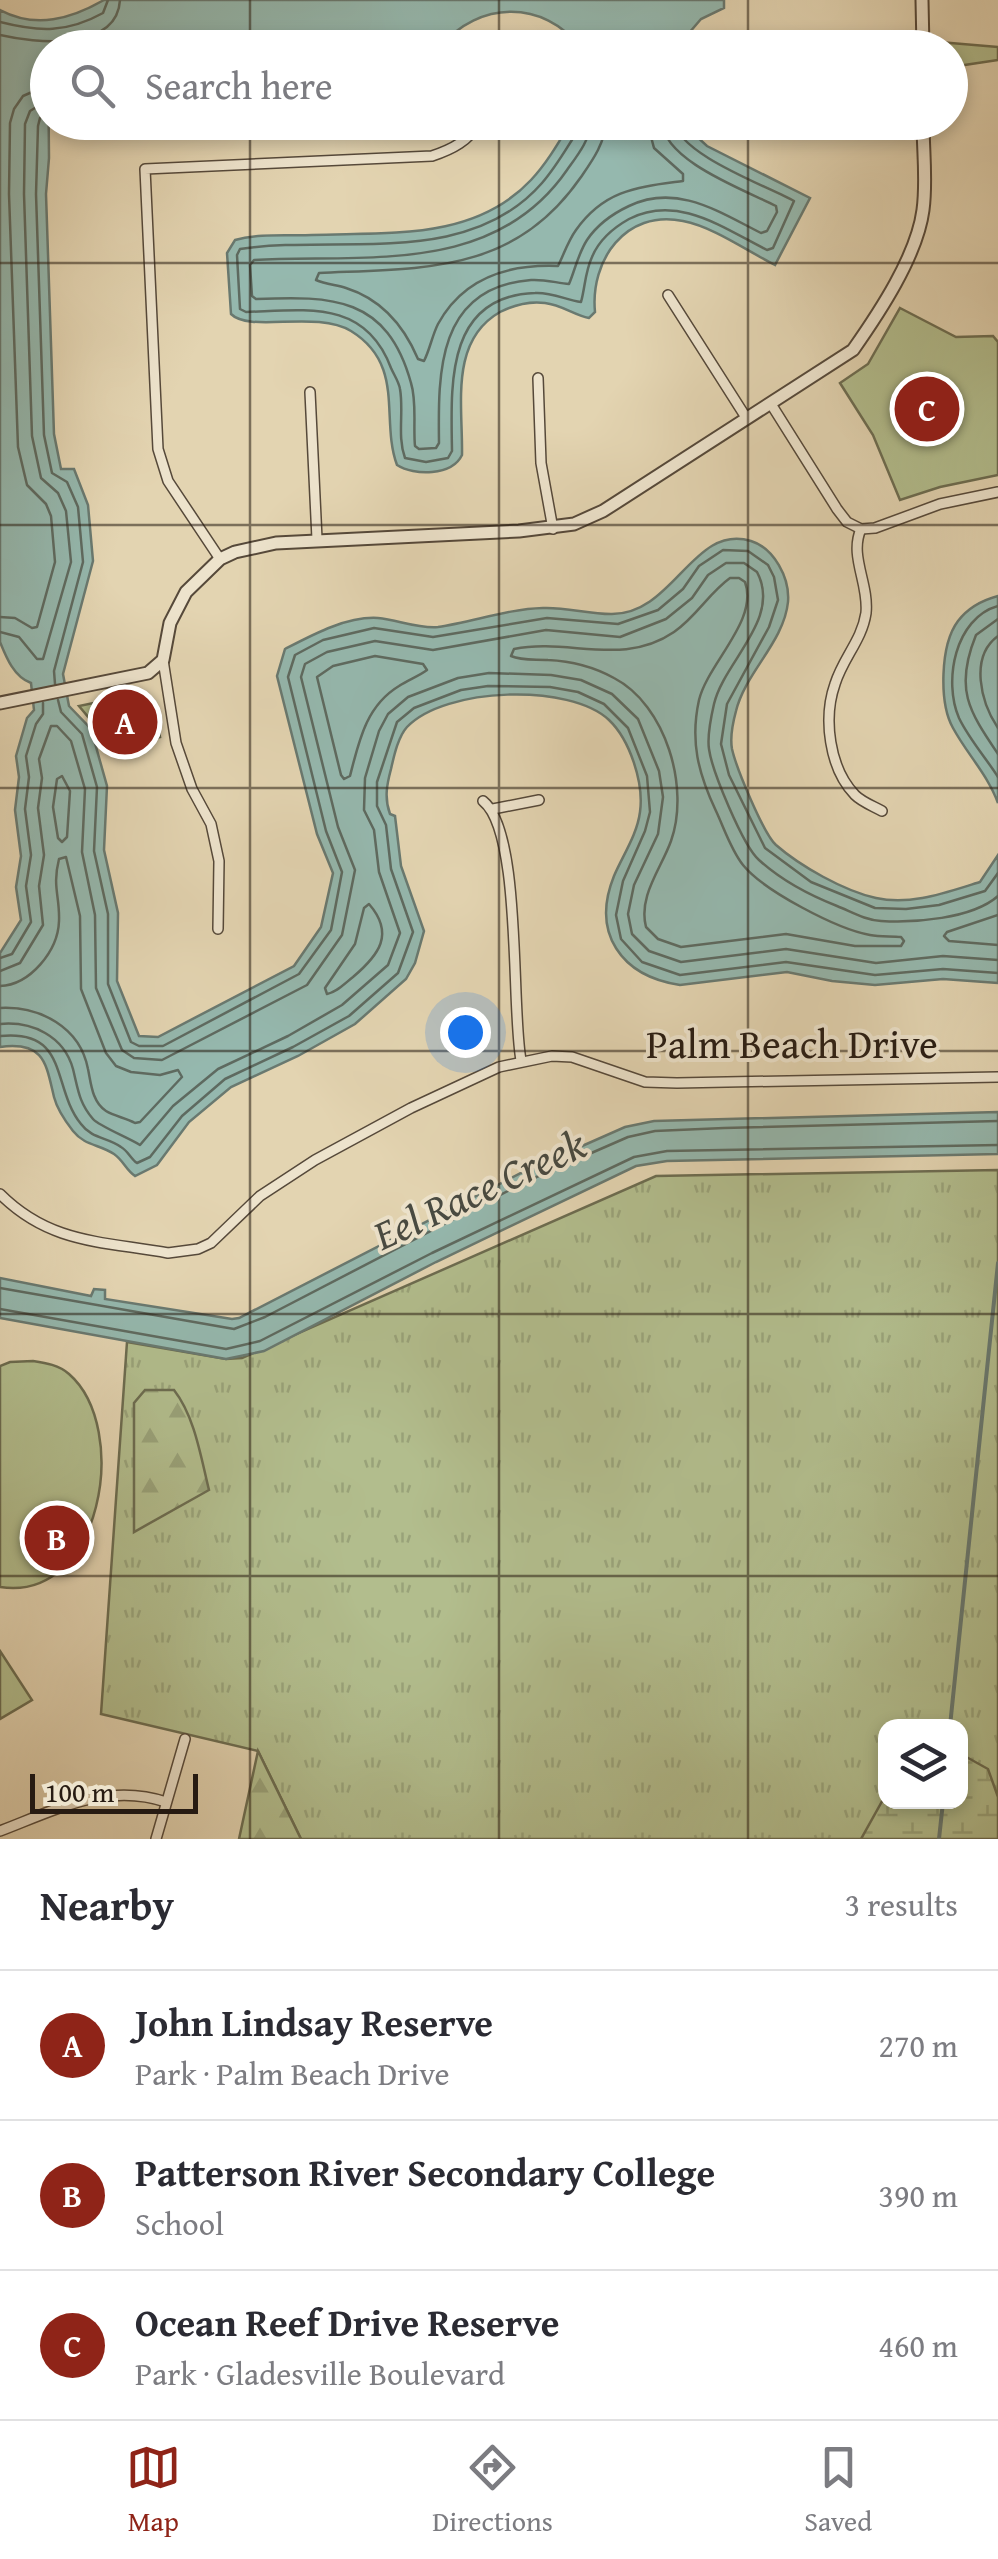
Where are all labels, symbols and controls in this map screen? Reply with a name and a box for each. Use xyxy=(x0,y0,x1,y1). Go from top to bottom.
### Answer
search box xyxy=(30,30,968,140)
text: Search here xyxy=(145,57,333,113)
icon: search xyxy=(65,58,120,113)
pin: C xyxy=(894,372,960,446)
pin: A xyxy=(92,684,158,760)
your location xyxy=(440,1007,491,1058)
street label: Palm Beach Drive xyxy=(646,1014,938,1073)
water label: Eel Race Creek xyxy=(362,1112,596,1265)
pin: B xyxy=(24,1500,90,1576)
map controls xyxy=(878,1719,968,1809)
button: layers xyxy=(878,1719,968,1809)
scale bar xyxy=(30,1769,198,1814)
text: 100 m xyxy=(45,1771,114,1812)
text: Nearby xyxy=(40,1874,174,1935)
text: 3 results xyxy=(845,1881,958,1928)
text: John Lindsay Reserve xyxy=(135,1994,493,2050)
text: A xyxy=(62,2022,83,2069)
text: 270 m xyxy=(879,2022,958,2069)
text: Park · Palm Beach Drive xyxy=(135,2050,449,2097)
text: Patterson River Secondary College xyxy=(135,2144,715,2200)
text: B xyxy=(63,2172,82,2219)
text: 390 m xyxy=(879,2172,958,2219)
text: School xyxy=(135,2200,224,2247)
text: Ocean Reef Drive Reserve xyxy=(135,2294,559,2350)
text: C xyxy=(63,2322,82,2369)
text: 460 m xyxy=(879,2322,958,2369)
text: Park · Gladesville Boulevard xyxy=(135,2350,505,2397)
tab: Map xyxy=(126,2440,181,2541)
tab: Directions xyxy=(432,2440,553,2541)
tab: Saved xyxy=(804,2440,872,2541)

